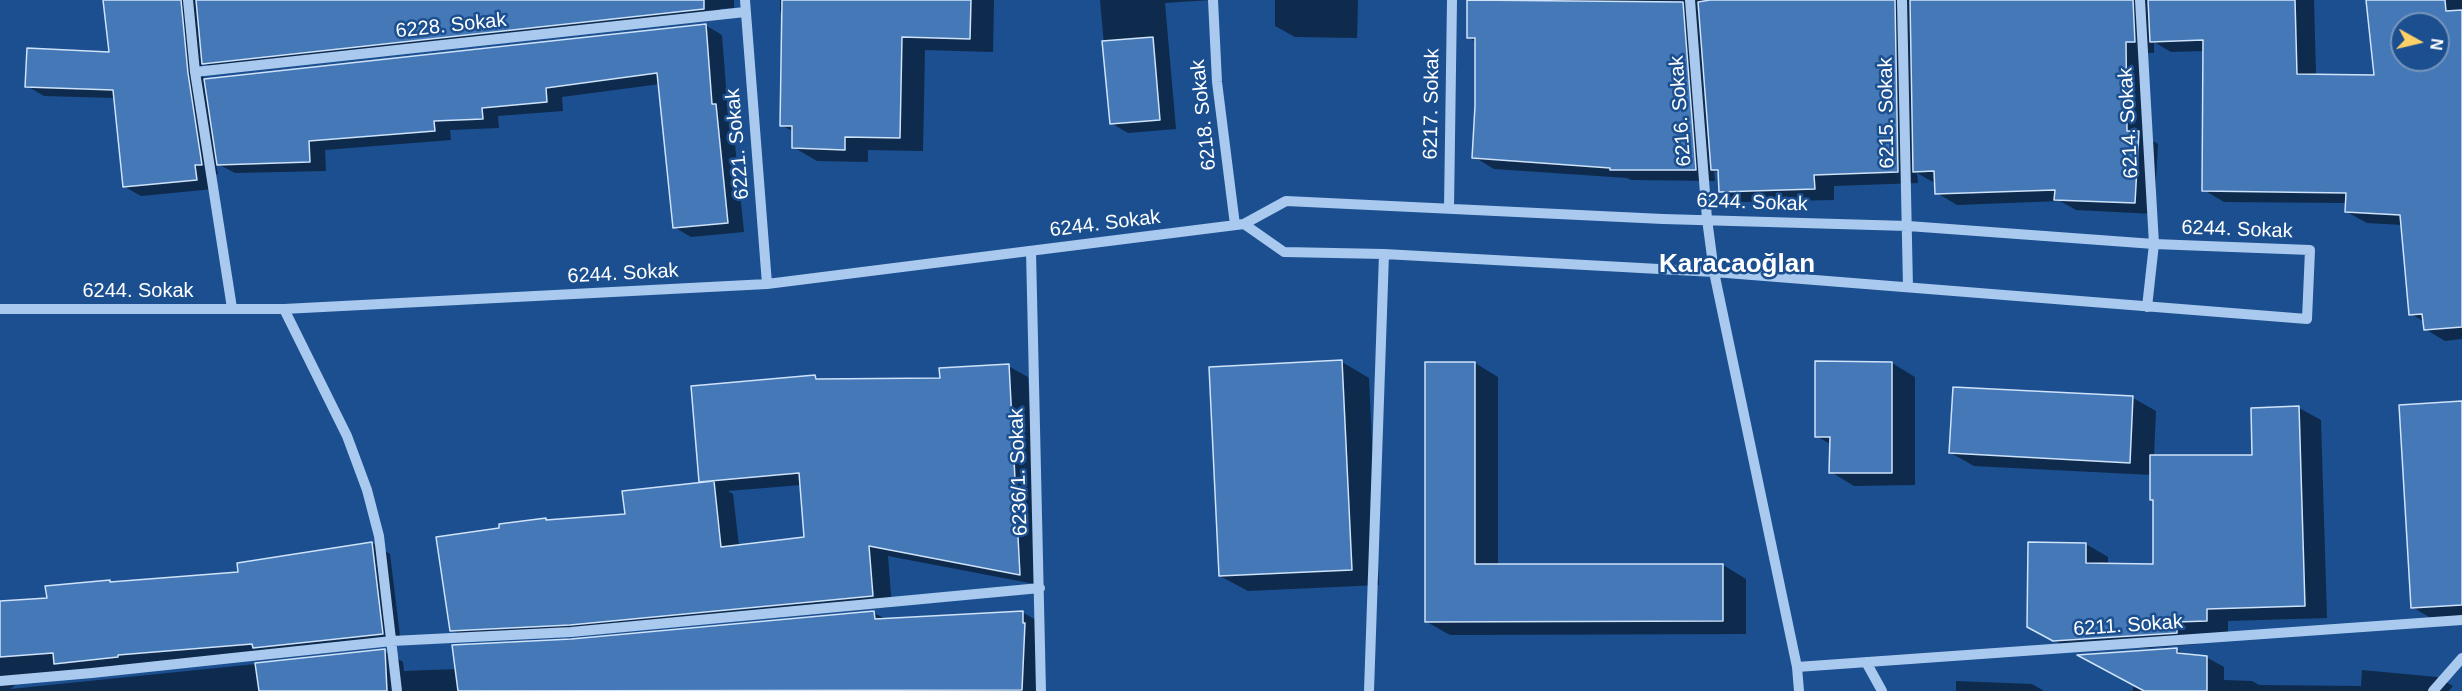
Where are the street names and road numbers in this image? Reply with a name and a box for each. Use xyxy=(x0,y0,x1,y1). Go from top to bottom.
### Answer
street label: 6228. Sokak xyxy=(394,8,508,44)
street label: 6217. Sokak xyxy=(1419,48,1445,160)
street label: 6216. Sokak xyxy=(1665,55,1697,167)
street label: 6215. Sokak xyxy=(1874,57,1900,169)
street label: 6218. Sokak xyxy=(1186,58,1222,172)
street label: 6214. Sokak xyxy=(2114,67,2144,179)
street label: 6221. Sokak xyxy=(721,88,755,200)
street label: 6244. Sokak xyxy=(1696,189,1808,217)
street label: 6244. Sokak xyxy=(1048,205,1162,243)
street label: 6244. Sokak xyxy=(2181,216,2293,244)
street label: 6244. Sokak xyxy=(567,259,679,289)
street label: 6244. Sokak xyxy=(82,279,194,303)
street label: 6236/1. Sokak xyxy=(1005,408,1033,536)
street label: 6211. Sokak xyxy=(2072,610,2184,642)

